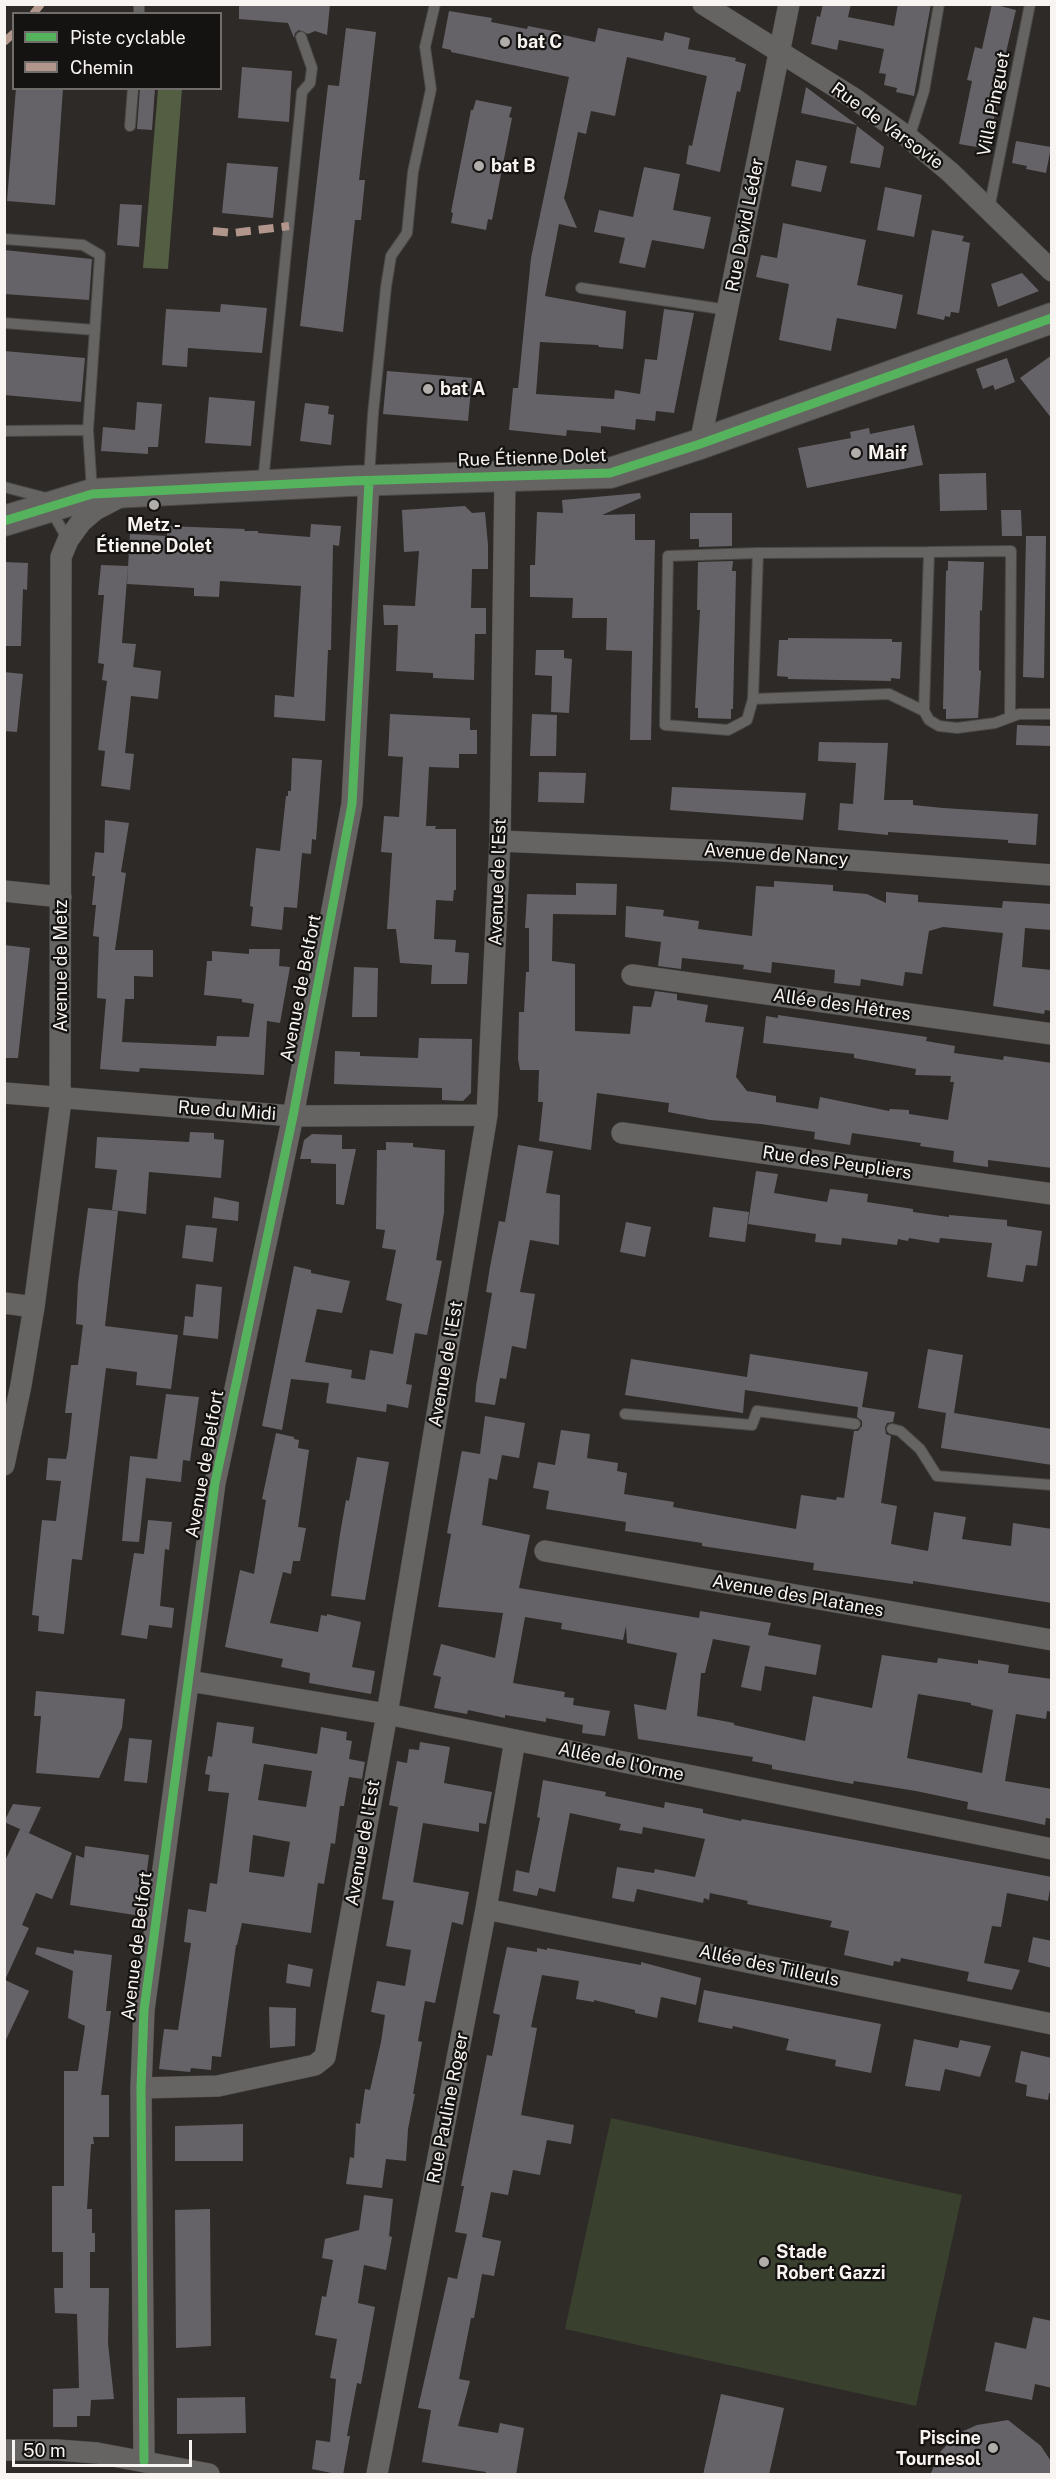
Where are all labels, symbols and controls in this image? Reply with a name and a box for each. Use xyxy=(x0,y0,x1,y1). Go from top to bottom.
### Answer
legend xyxy=(12,12,222,90)
text: Piste cyclable xyxy=(70,27,186,48)
place label: bat C xyxy=(517,31,562,53)
marker: bat C xyxy=(498,35,512,49)
street label: Villa Pinguet xyxy=(973,50,1015,158)
text: Chemin xyxy=(70,57,134,78)
street label: Rue de Varsovie xyxy=(827,78,947,174)
place label: bat B xyxy=(491,155,536,177)
street label: Rue David Léder xyxy=(721,156,769,294)
marker: bat B xyxy=(472,159,486,173)
place label: bat A xyxy=(440,378,485,400)
marker: bat A xyxy=(421,382,435,396)
place label: Maif xyxy=(868,442,907,464)
street label: Rue Étienne Dolet xyxy=(457,445,607,471)
marker: Maif xyxy=(849,446,863,460)
marker: Metz - Étienne Dolet xyxy=(147,498,161,512)
place label: Metz - Étienne Dolet xyxy=(96,514,212,556)
street label: Avenue de l'Est xyxy=(485,818,511,946)
street label: Avenue de Nancy xyxy=(703,839,849,871)
street label: Avenue de Metz xyxy=(50,900,72,1032)
street label: Avenue de Belfort xyxy=(276,912,326,1064)
street label: Allée des Hêtres xyxy=(772,985,912,1025)
street label: Rue du Midi xyxy=(177,1097,277,1125)
street label: Rue des Peupliers xyxy=(761,1142,913,1184)
street label: Avenue de l'Est xyxy=(424,1299,468,1429)
street label: Avenue de Belfort xyxy=(181,1388,229,1540)
street label: Avenue des Platanes xyxy=(711,1570,885,1622)
street label: Allée de l'Orme xyxy=(556,1738,686,1786)
street label: Avenue de l'Est xyxy=(341,1778,385,1908)
street label: Avenue de Belfort xyxy=(117,1870,157,2022)
street label: Allée des Tilleuls xyxy=(697,1941,841,1991)
street label: Rue Pauline Roger xyxy=(423,2030,473,2186)
place label: Stade Robert Gazzi xyxy=(776,2241,886,2284)
marker: Stade Robert Gazzi xyxy=(757,2255,771,2269)
place label: Piscine Tournesol xyxy=(896,2427,981,2470)
scale bar xyxy=(15,2428,195,2466)
text: 50 m xyxy=(23,2440,66,2461)
marker: Piscine Tournesol xyxy=(986,2441,1000,2455)

